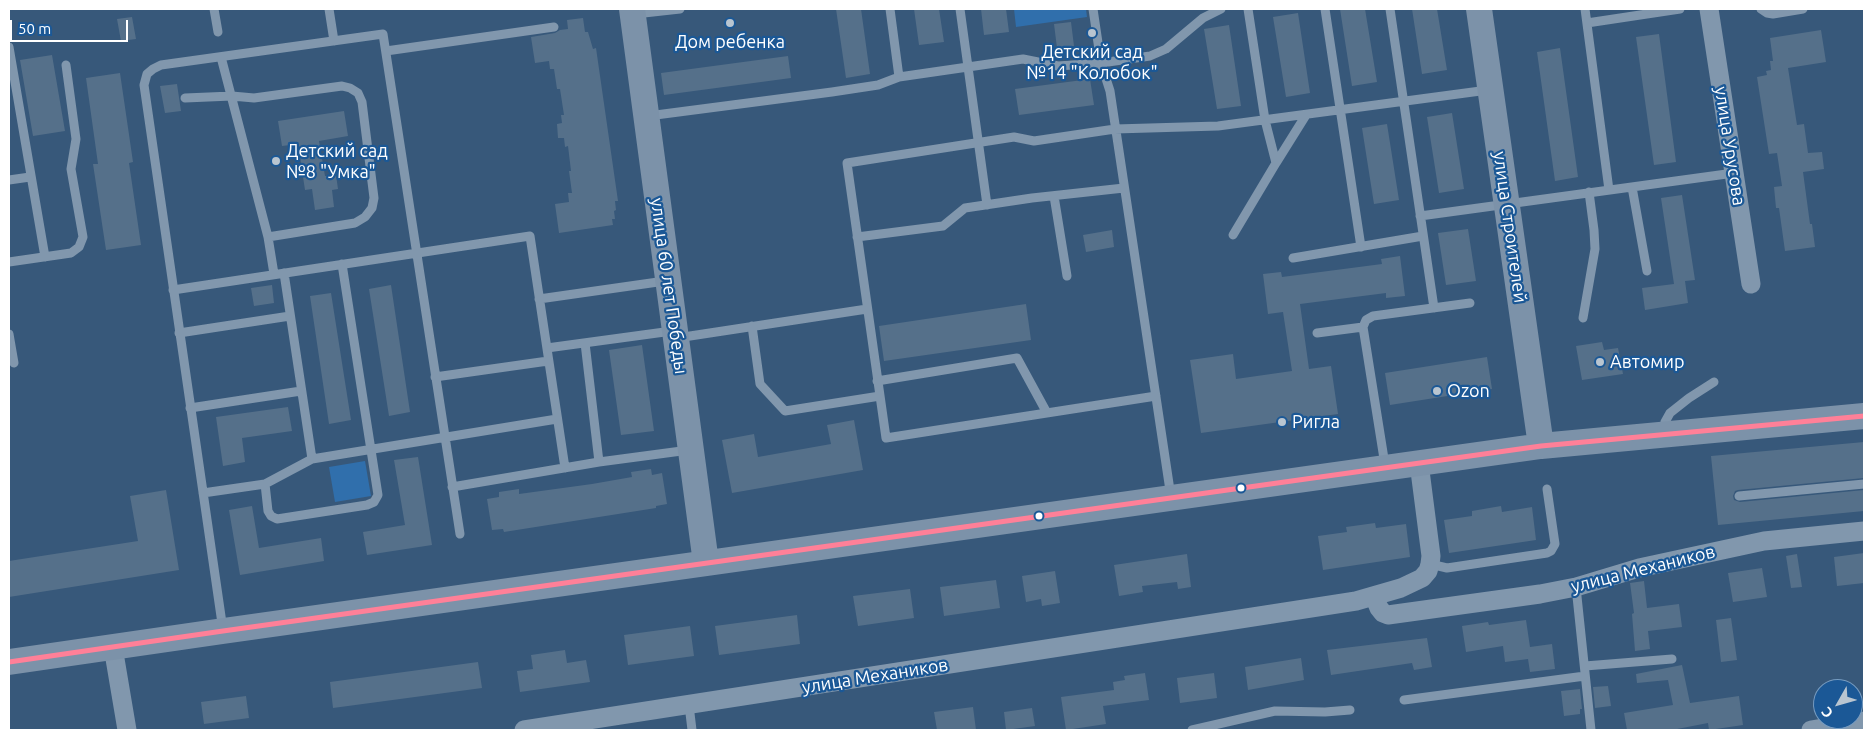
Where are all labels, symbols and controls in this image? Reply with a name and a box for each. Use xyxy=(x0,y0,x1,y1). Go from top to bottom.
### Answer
scale bar xyxy=(12,10,130,42)
marker: Дом ребенка xyxy=(724,17,736,29)
text: 50 m xyxy=(18,20,51,37)
marker: Детский сад №14 "Колобок" xyxy=(1086,27,1098,39)
place label: Дом ребенка xyxy=(675,31,785,53)
place label: Детский сад №14 "Колобок" xyxy=(1026,41,1158,84)
street label: улица Урусова xyxy=(1710,85,1750,207)
place label: Детский сад №8 "Умка" xyxy=(286,140,388,182)
street label: улица Строителей xyxy=(1489,150,1531,304)
marker: Детский сад №8 "Умка" xyxy=(270,155,282,167)
street label: улица 60 лет Победы xyxy=(646,196,692,376)
place label: Автомир xyxy=(1610,351,1684,373)
marker: Автомир xyxy=(1594,356,1606,368)
place label: Ozon xyxy=(1447,380,1490,402)
marker: Ozon xyxy=(1431,385,1443,397)
place label: Ригла xyxy=(1292,411,1340,433)
marker: Ригла xyxy=(1276,416,1288,428)
unlabelled marker xyxy=(1236,483,1246,493)
unlabelled marker xyxy=(1034,511,1044,521)
street label: улица Механиков xyxy=(1569,541,1717,597)
street label: улица Механиков xyxy=(800,654,950,698)
north arrow xyxy=(1813,679,1863,729)
text: С xyxy=(1818,704,1836,721)

